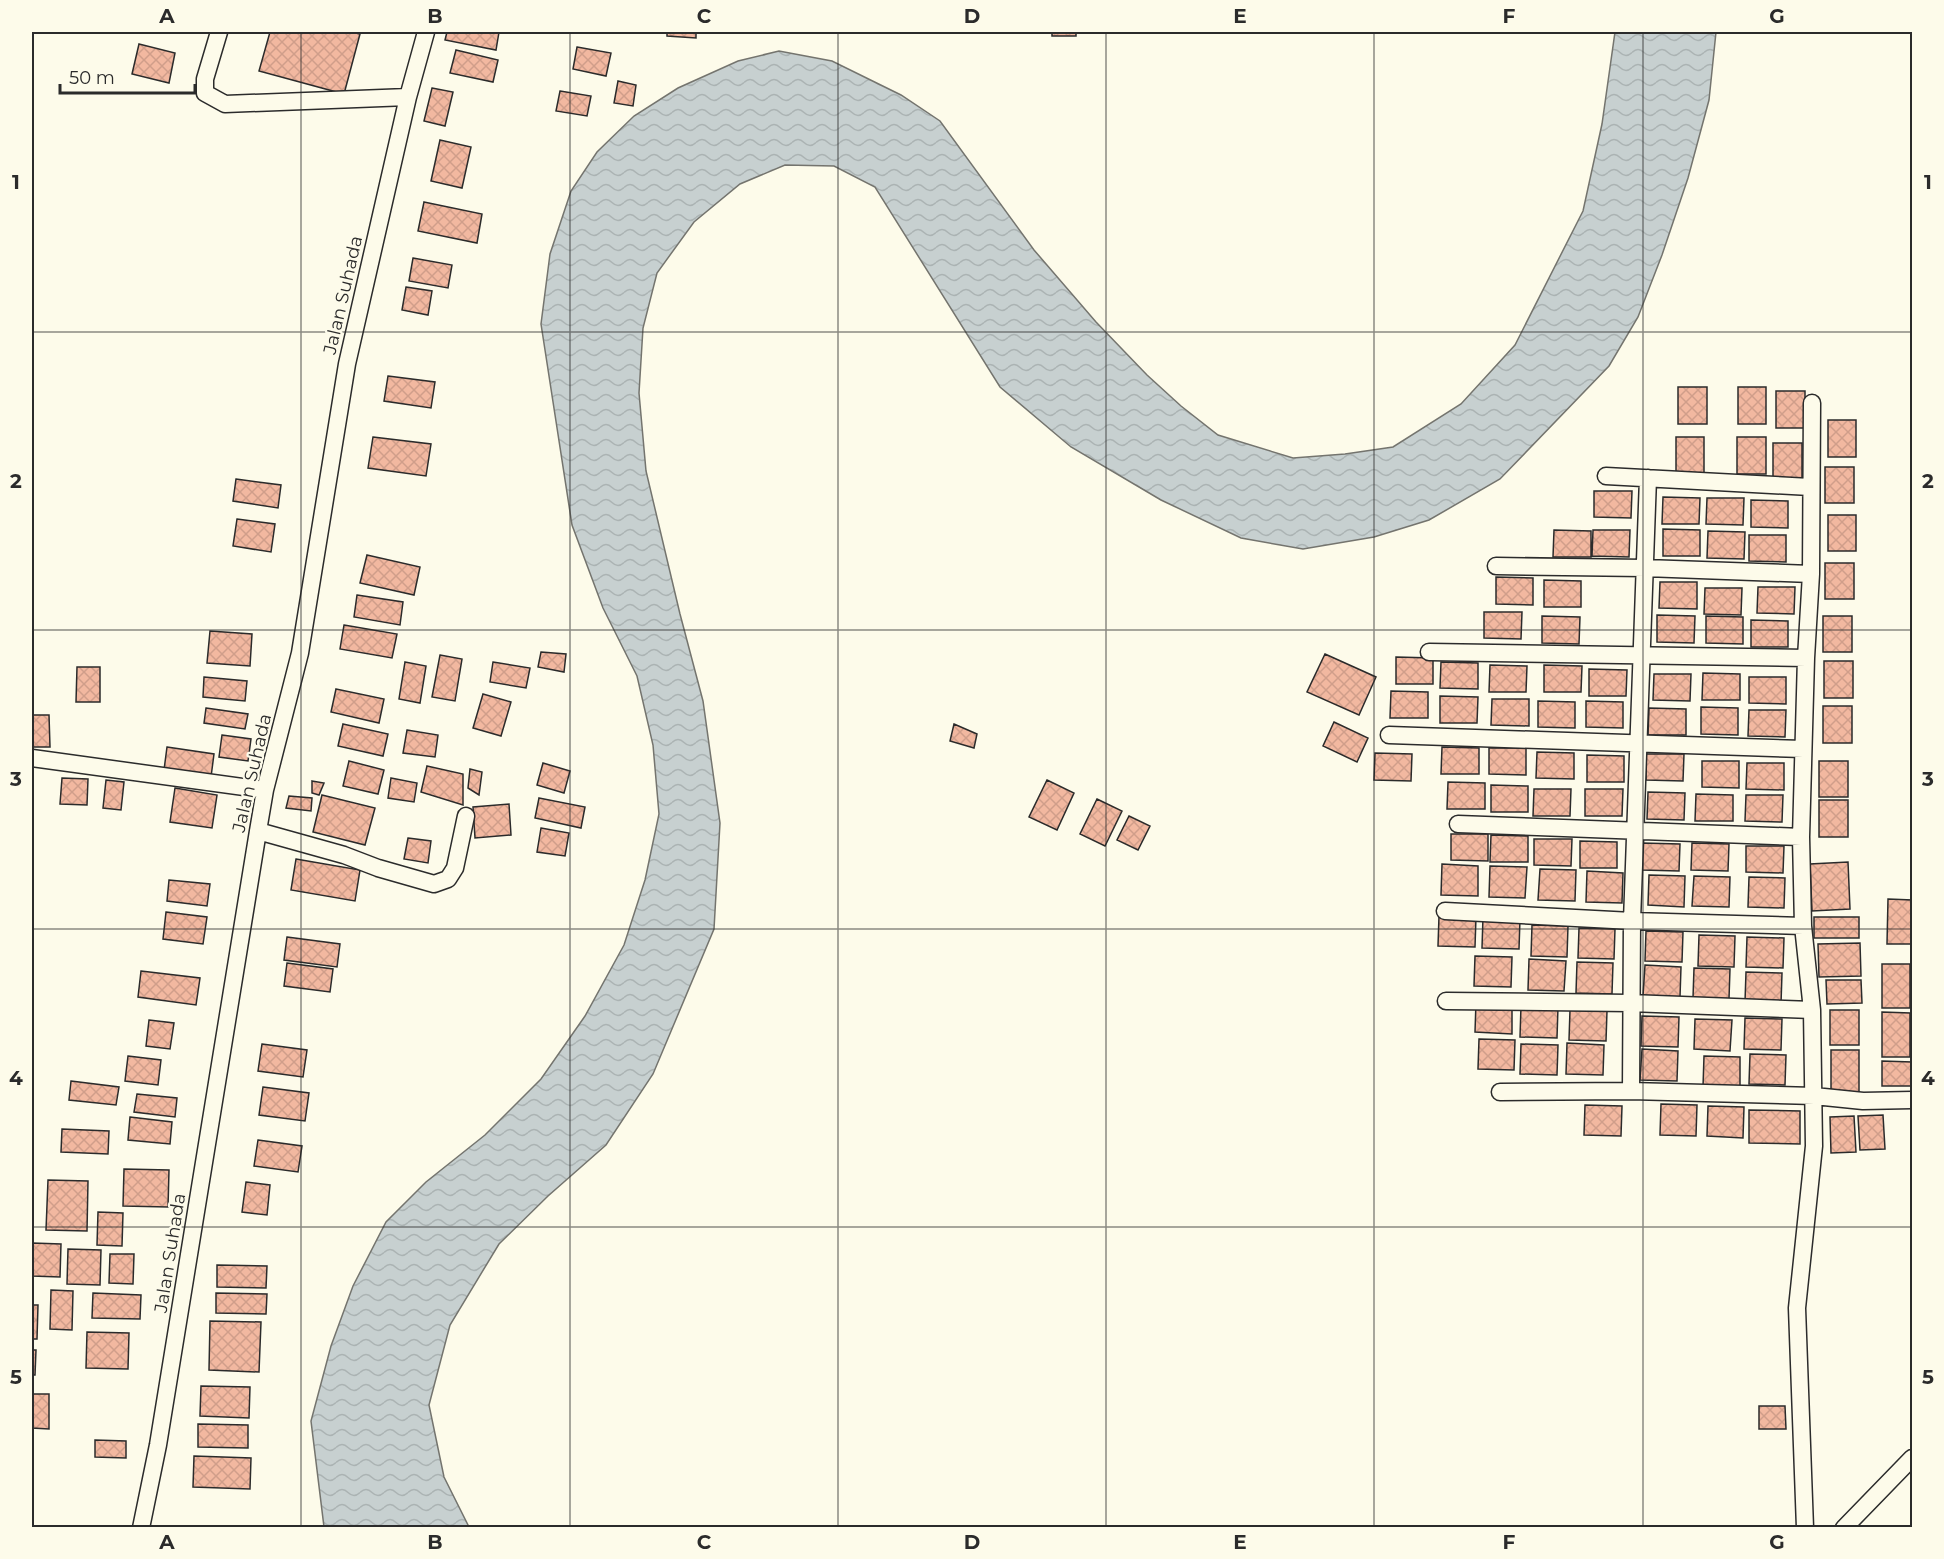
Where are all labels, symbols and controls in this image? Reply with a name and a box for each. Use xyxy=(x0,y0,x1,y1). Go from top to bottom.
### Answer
text: A xyxy=(158,4,175,28)
text: B xyxy=(427,4,443,28)
text: C xyxy=(697,4,712,28)
text: D xyxy=(964,4,980,28)
text: E xyxy=(1233,4,1247,28)
text: F xyxy=(1503,4,1516,28)
text: G xyxy=(1769,4,1785,28)
scale bar xyxy=(60,57,195,95)
text: 50 m xyxy=(69,67,115,89)
text: 1 xyxy=(12,170,20,194)
text: 1 xyxy=(1924,170,1932,194)
street label: Jalan Suhada xyxy=(318,234,367,357)
text: 2 xyxy=(10,469,22,493)
text: 2 xyxy=(1922,469,1934,493)
street label: Jalan Suhada xyxy=(227,712,276,835)
text: 3 xyxy=(9,767,22,791)
text: 3 xyxy=(1921,767,1934,791)
text: 4 xyxy=(9,1066,23,1090)
text: 4 xyxy=(1921,1066,1935,1090)
street label: Jalan Suhada xyxy=(150,1192,190,1315)
text: 5 xyxy=(10,1365,22,1389)
text: 5 xyxy=(1922,1365,1934,1389)
text: A xyxy=(158,1530,175,1554)
text: B xyxy=(427,1530,443,1554)
text: C xyxy=(697,1530,712,1554)
text: D xyxy=(964,1530,980,1554)
text: E xyxy=(1233,1530,1247,1554)
text: F xyxy=(1503,1530,1516,1554)
text: G xyxy=(1769,1530,1785,1554)

